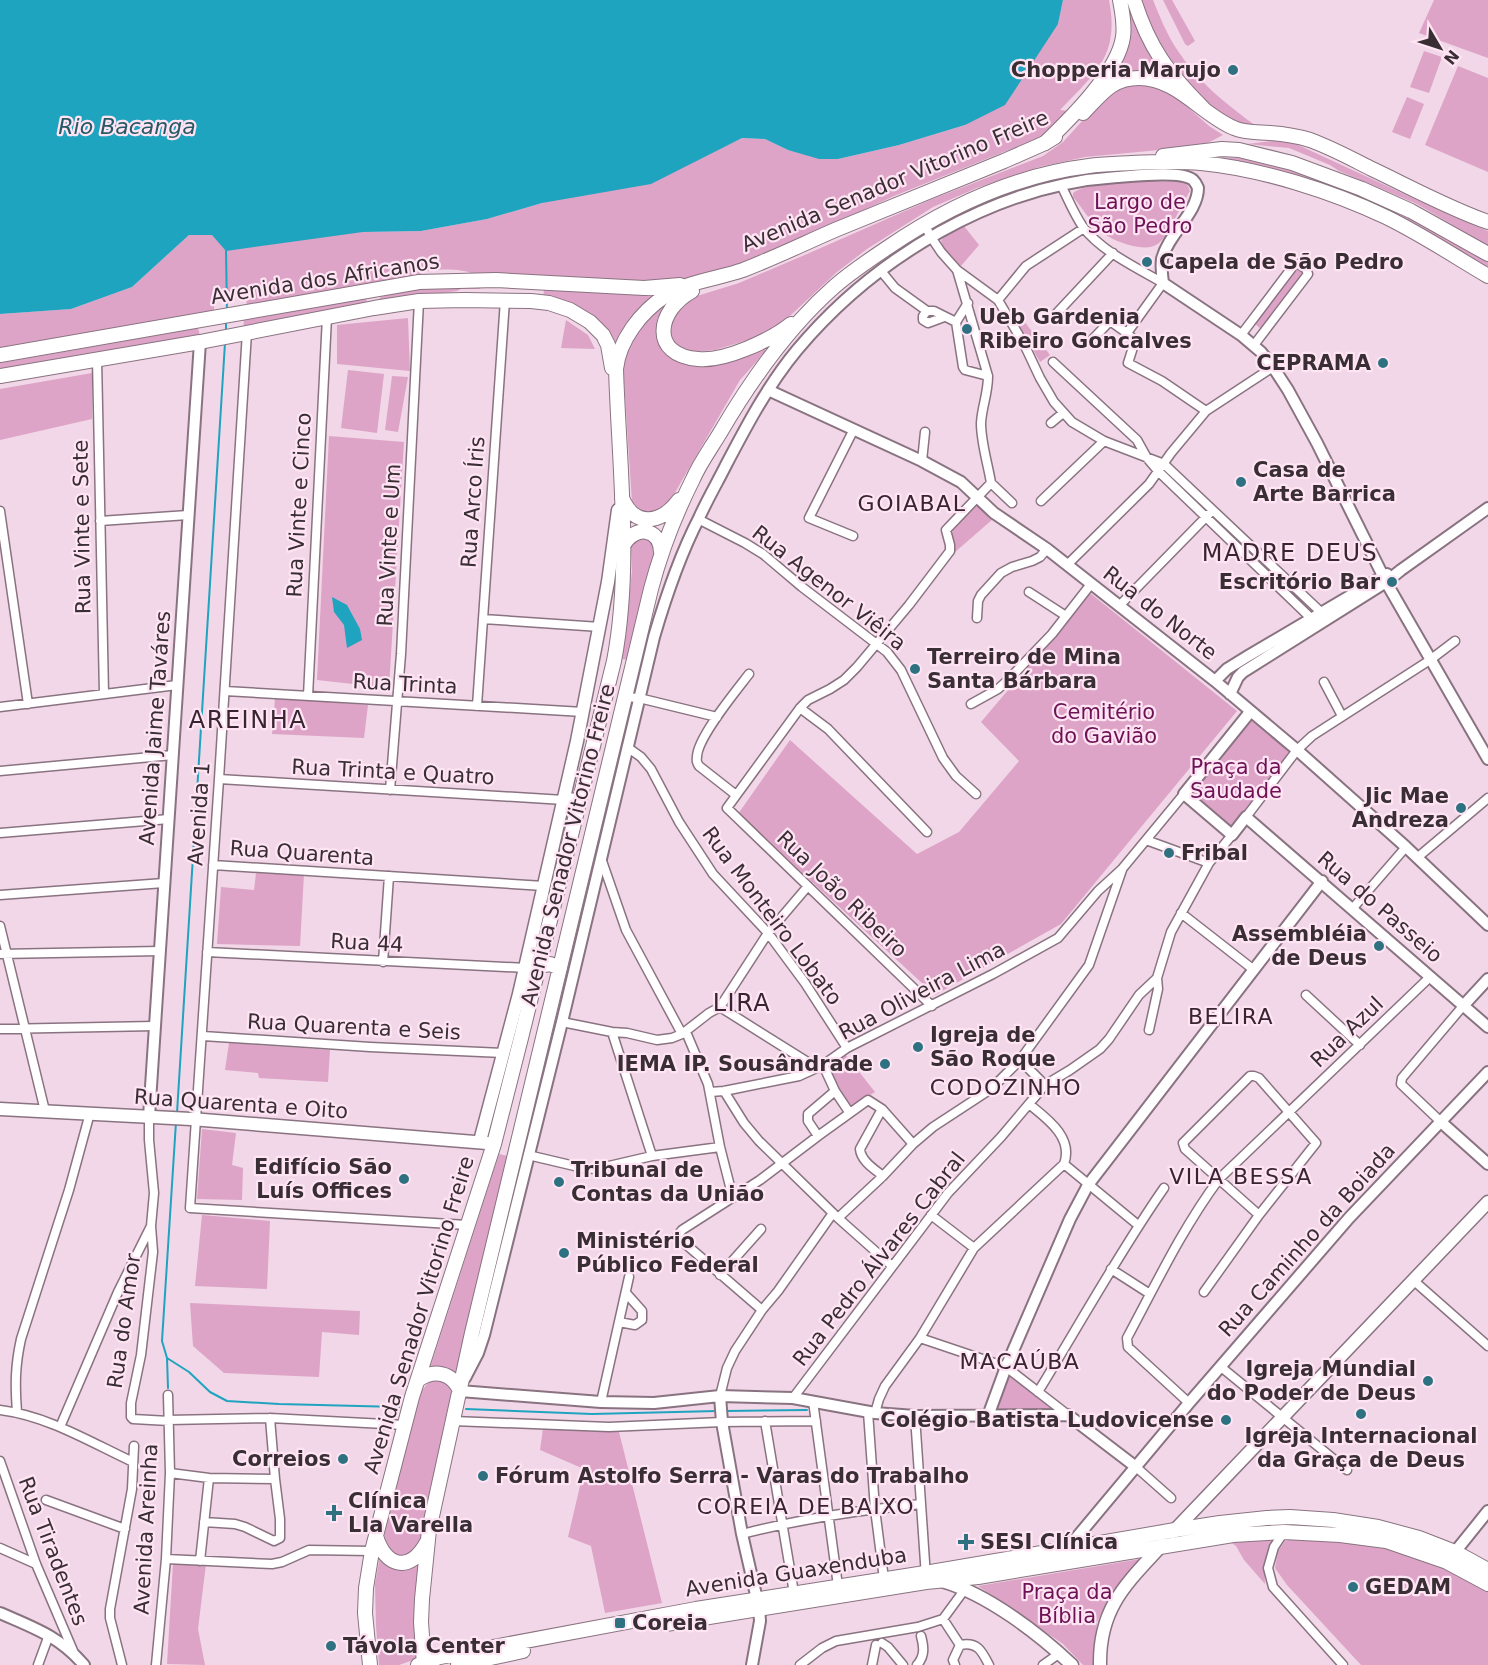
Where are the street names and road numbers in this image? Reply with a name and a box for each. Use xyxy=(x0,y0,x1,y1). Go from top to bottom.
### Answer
street label: Avenida Senador Vitorino Freire xyxy=(738,105,1052,257)
street label: Avenida dos Africanos xyxy=(209,249,441,309)
street label: Rua Vinte e Cinco xyxy=(282,412,316,598)
street label: Rua Arco Íris xyxy=(455,435,490,569)
street label: Rua Vinte e Sete xyxy=(68,440,96,614)
street label: Rua Vinte e Um xyxy=(373,463,405,627)
street label: Rua Agenor Viêira xyxy=(747,520,911,656)
street label: Rua do Norte xyxy=(1098,561,1222,665)
street label: Avenida Jaime Taváres xyxy=(135,610,175,846)
street label: Rua Trinta xyxy=(352,669,458,699)
street label: Avenida Senador Vitorino Freire xyxy=(516,681,620,1009)
street label: Rua Trinta e Quatro xyxy=(291,755,495,789)
street label: Avenida 1 xyxy=(183,761,215,867)
street label: Rua Monteiro Lobato xyxy=(697,822,847,1010)
street label: Rua João Ribeiro xyxy=(772,826,912,962)
street label: Rua Quarenta xyxy=(229,836,375,870)
street label: Rua do Passeio xyxy=(1313,846,1447,968)
street label: Rua 44 xyxy=(330,929,404,957)
street label: Rua Oliveira Lima xyxy=(835,937,1009,1045)
street label: Rua Azul xyxy=(1306,992,1388,1072)
street label: Rua Quarenta e Seis xyxy=(247,1009,461,1045)
street label: Rua Quarenta e Oito xyxy=(133,1085,349,1123)
street label: Rua Caminho da Boiada xyxy=(1214,1139,1400,1341)
street label: Rua Pedro Álvares Cabral xyxy=(787,1147,970,1371)
street label: Avenida Senador Vitorino Freire xyxy=(359,1153,479,1477)
street label: Rua do Amor xyxy=(103,1252,145,1390)
street label: Avenida Areinha xyxy=(130,1443,162,1615)
street label: Rua Tiradentes xyxy=(14,1473,92,1629)
street label: Avenida Guaxenduba xyxy=(684,1543,908,1601)

